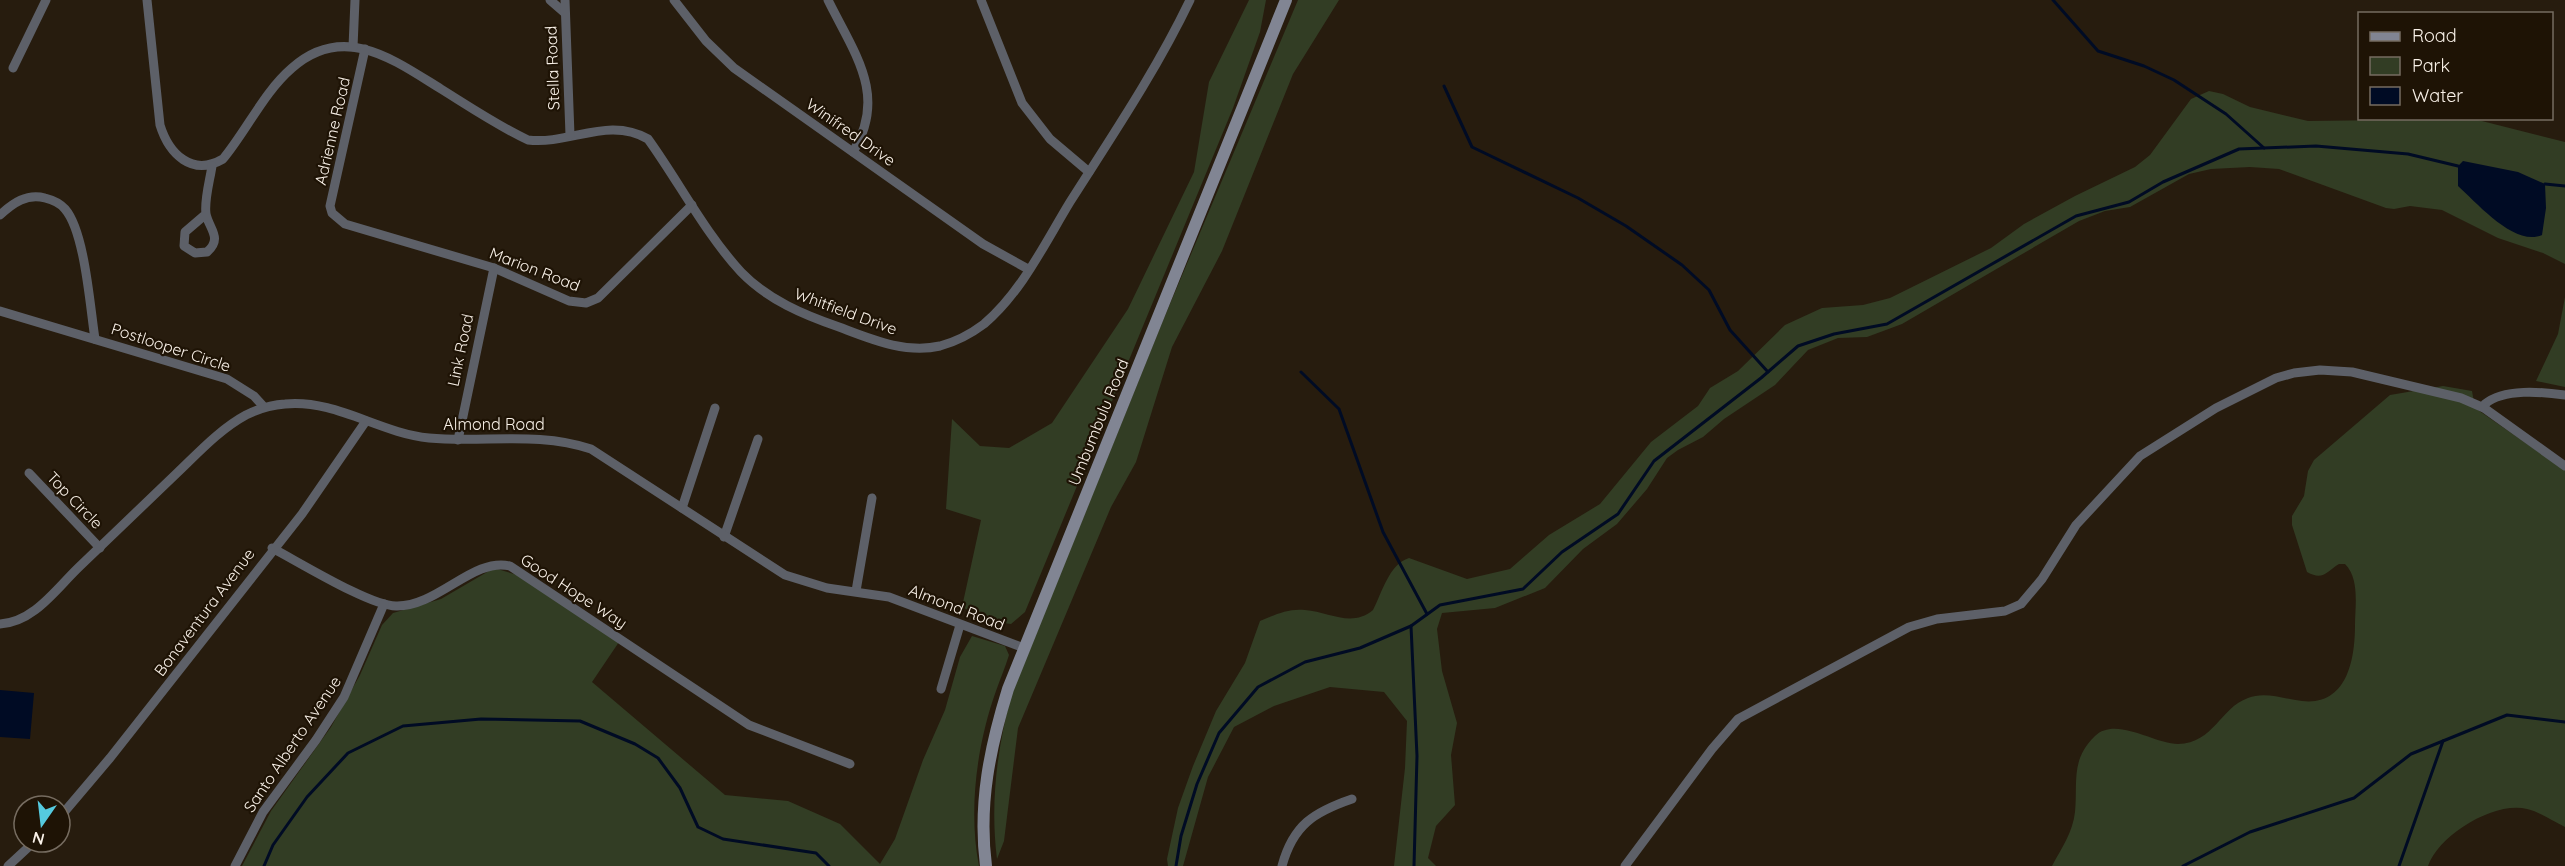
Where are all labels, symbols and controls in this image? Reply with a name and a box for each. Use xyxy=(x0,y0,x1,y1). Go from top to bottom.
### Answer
legend xyxy=(2358,12,2553,120)
text: Road xyxy=(2412,24,2457,47)
street label: Stella Road xyxy=(541,25,563,111)
text: Park xyxy=(2412,54,2450,77)
street label: Adrienne Road xyxy=(310,75,354,187)
text: Water xyxy=(2412,84,2463,107)
street label: Winifred Drive xyxy=(802,94,900,170)
street label: Marion Road xyxy=(487,243,583,295)
street label: Whitfield Drive xyxy=(792,283,900,339)
street label: Link Road xyxy=(443,312,477,388)
street label: Postlooper Circle xyxy=(109,318,233,376)
street label: Umbumbulu Road xyxy=(1063,356,1133,488)
street label: Almond Road xyxy=(443,414,545,434)
street label: Top Circle xyxy=(43,467,107,533)
street label: Bonaventura Avenue xyxy=(149,544,259,680)
street label: Good Hope Way xyxy=(517,549,631,633)
street label: Almond Road xyxy=(906,580,1008,634)
street label: Santo Alberto Avenue xyxy=(239,672,345,816)
north arrow xyxy=(12,794,72,854)
text: N xyxy=(30,827,46,850)

